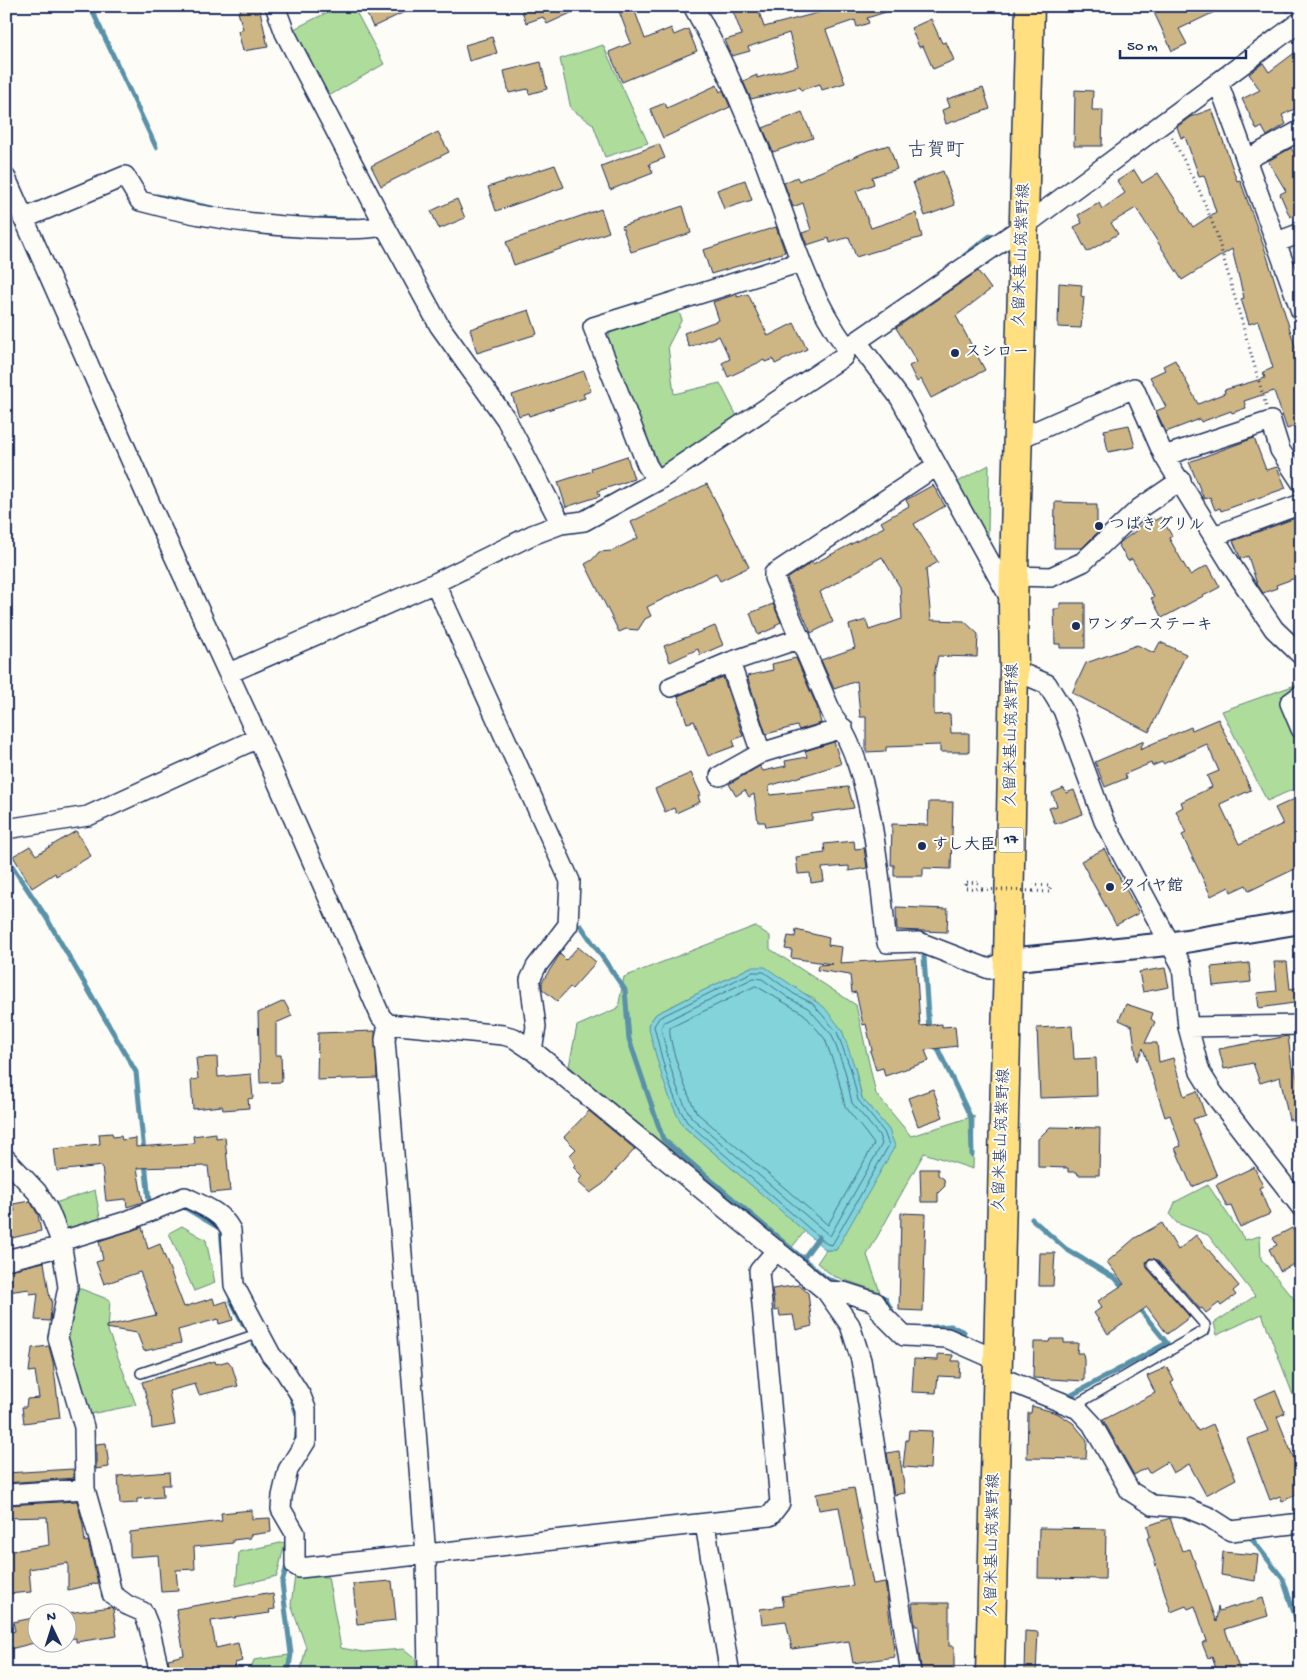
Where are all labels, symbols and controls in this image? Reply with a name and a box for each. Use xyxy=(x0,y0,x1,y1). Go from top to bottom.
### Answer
scale bar xyxy=(1120,28,1246,60)
text: 50 m xyxy=(1127,38,1158,56)
district label: 古賀町 xyxy=(907,139,965,163)
street label: 久留米基山筑紫野線 xyxy=(1009,183,1035,327)
place label: スシロー xyxy=(965,344,1029,363)
marker: スシロー xyxy=(949,347,961,359)
place label: つばきグリル xyxy=(1109,515,1205,536)
marker: つばきグリル xyxy=(1093,520,1105,532)
place label: ワンダーステーキ xyxy=(1086,616,1212,636)
marker: ワンダーステーキ xyxy=(1070,620,1082,632)
street label: 久留米基山筑紫野線 xyxy=(1000,663,1024,807)
road number: 17 xyxy=(998,828,1024,852)
place label: すし大臣 xyxy=(932,836,996,856)
marker: すし大臣 xyxy=(916,840,928,852)
place label: タイヤ館 xyxy=(1120,877,1183,897)
marker: タイヤ館 xyxy=(1104,881,1116,893)
street label: 久留米基山筑紫野線 xyxy=(989,1068,1015,1212)
street label: 久留米基山筑紫野線 xyxy=(981,1473,1005,1617)
north arrow xyxy=(28,1602,78,1652)
text: N xyxy=(46,1609,56,1626)

